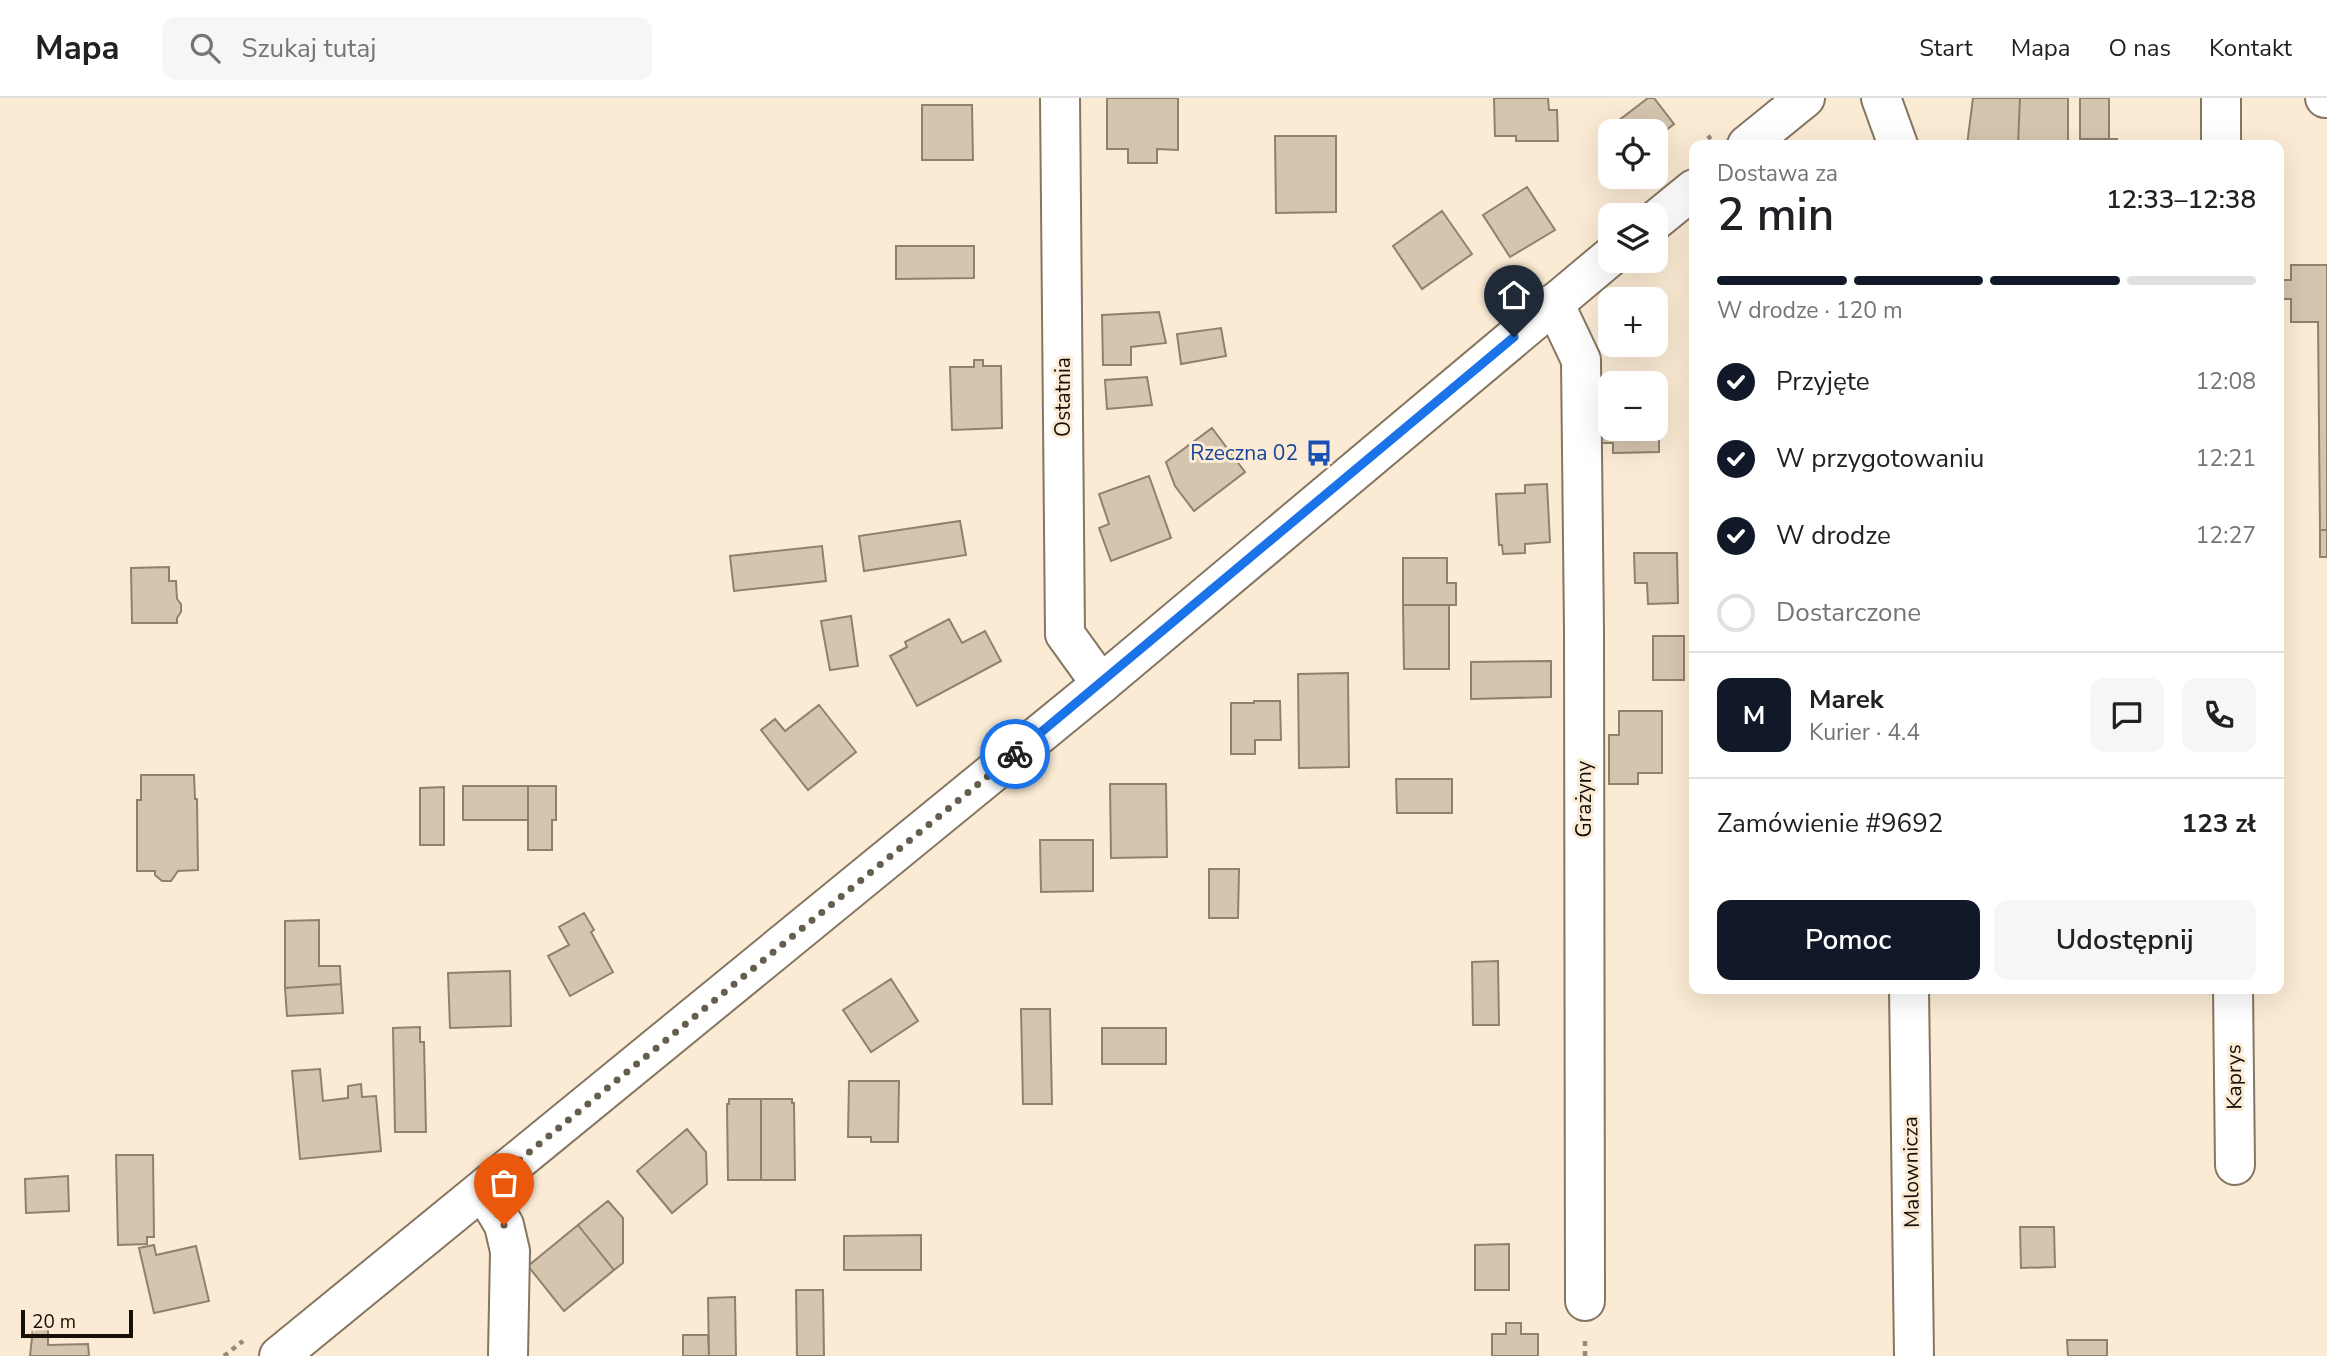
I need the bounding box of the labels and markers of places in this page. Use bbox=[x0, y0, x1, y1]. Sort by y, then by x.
pin bbox=[1484, 265, 1544, 337]
bus stop icon: Rzeczna 02 bbox=[1304, 438, 1334, 468]
place label: Rzeczna 02 bbox=[1190, 439, 1298, 467]
pin bbox=[474, 1153, 534, 1225]

